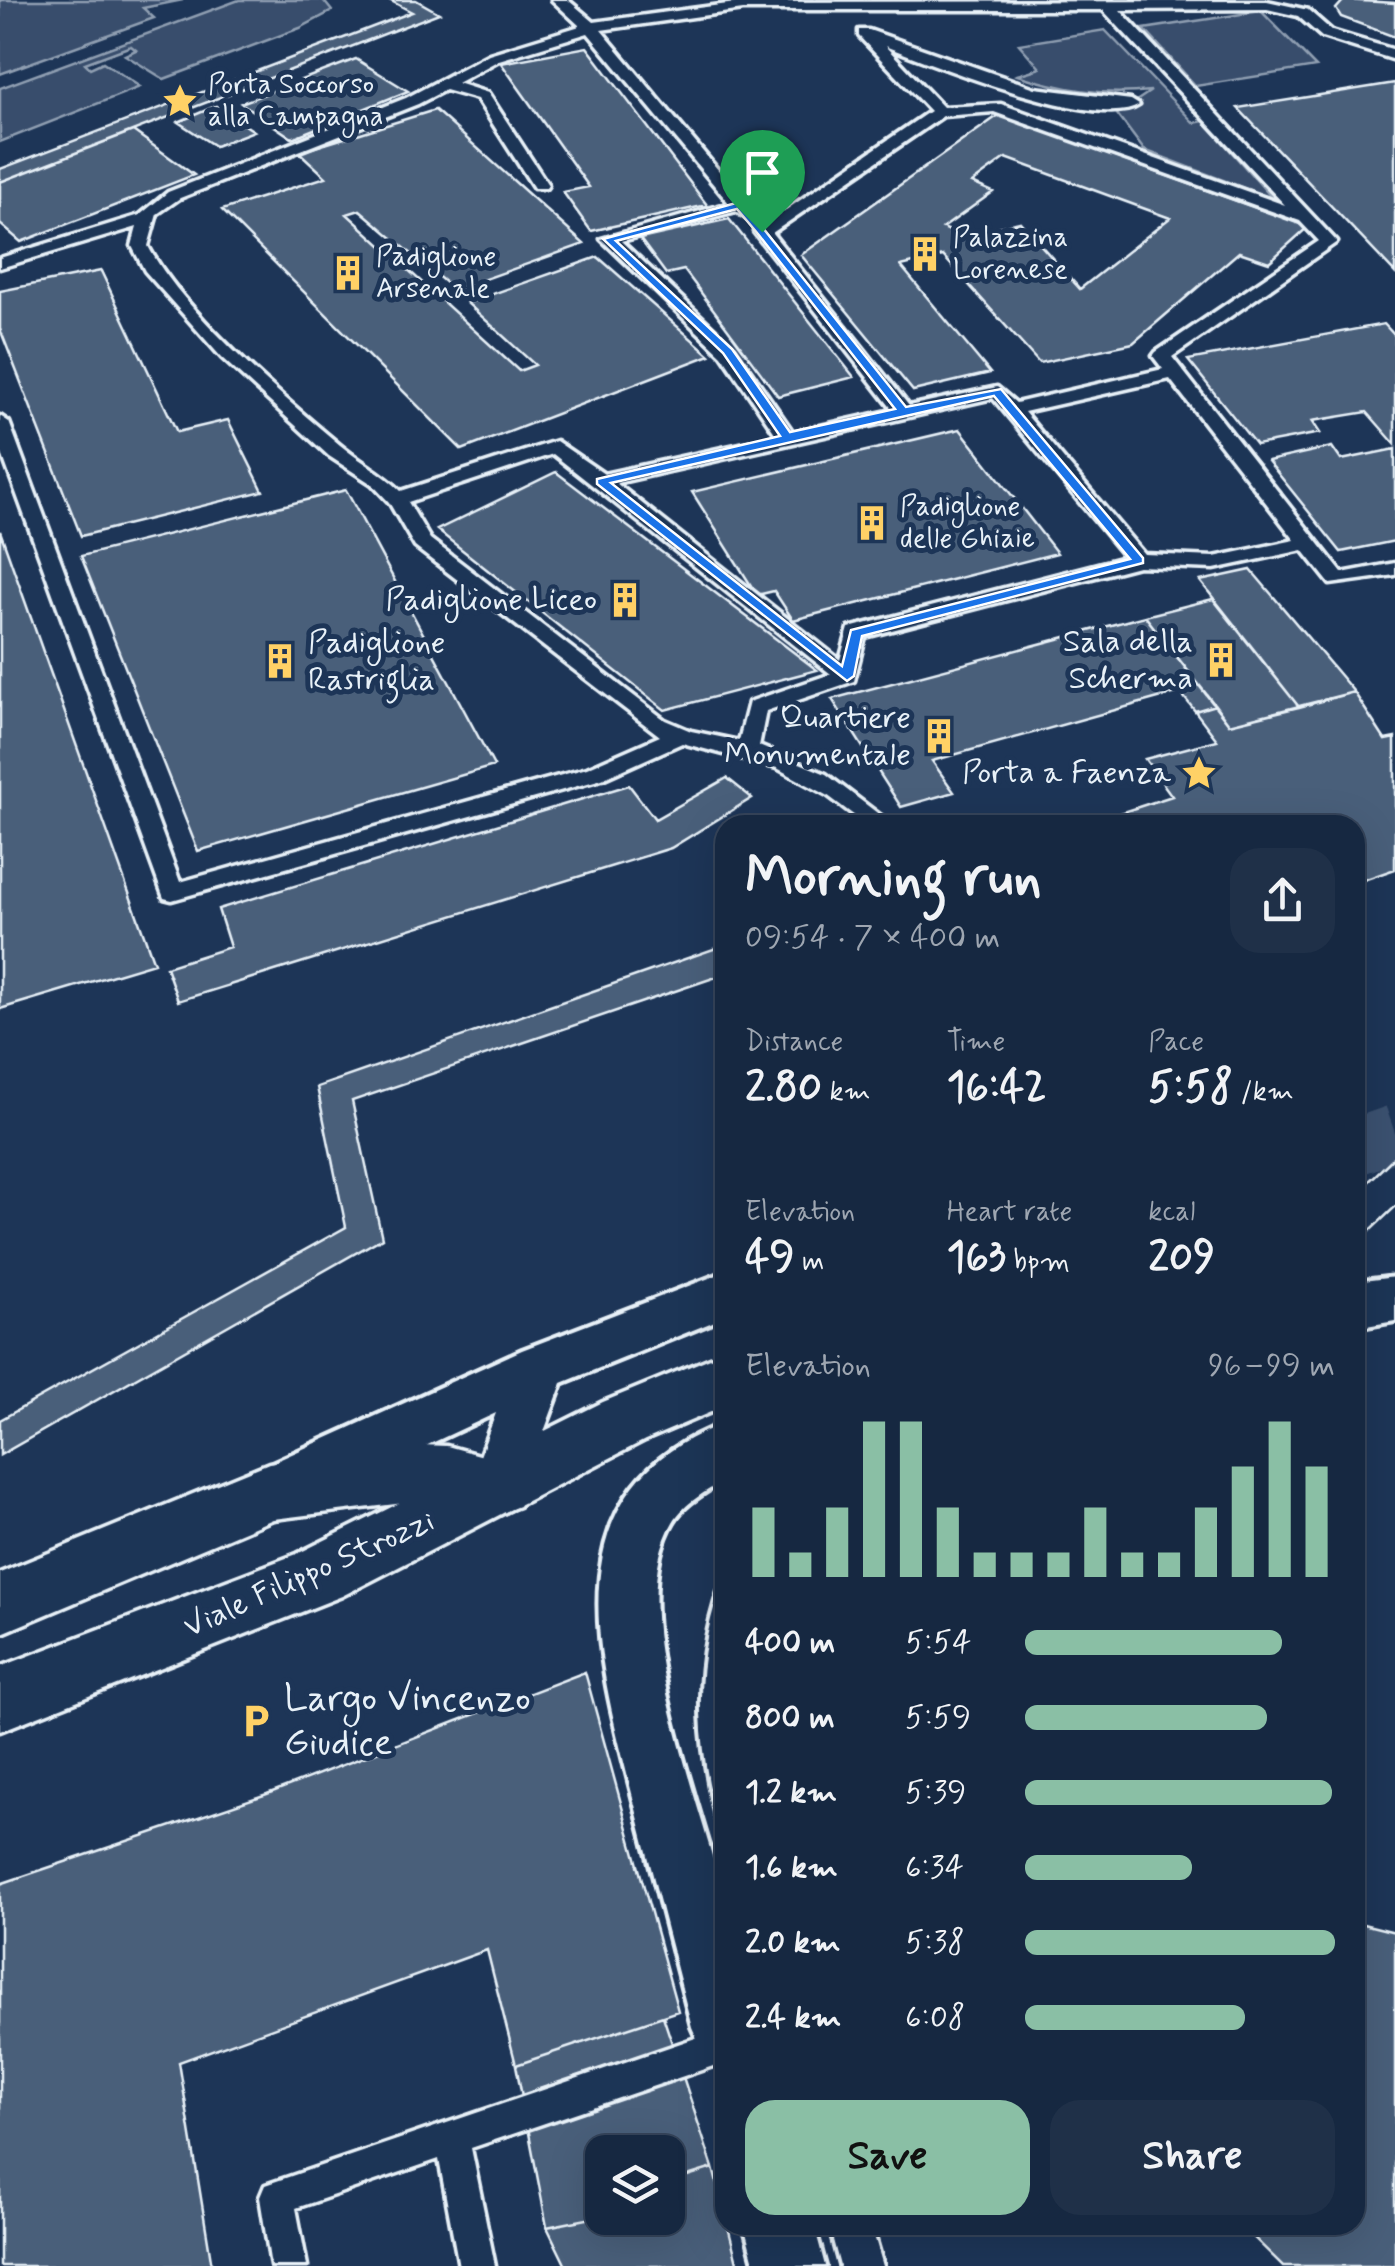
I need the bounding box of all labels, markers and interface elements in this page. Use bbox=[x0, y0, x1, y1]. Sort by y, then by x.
place label: Porta Soccorso alla Campagna bbox=[208, 67, 383, 138]
place icon: Porta Soccorso alla Campagna bbox=[161, 82, 199, 120]
pin bbox=[720, 130, 805, 233]
icon: arrive bbox=[735, 145, 790, 200]
place label: Palazzina Lorenese bbox=[953, 220, 1068, 289]
building icon: Palazzina Lorenese bbox=[906, 235, 944, 273]
place label: Padiglione Arsenale bbox=[376, 239, 496, 308]
building icon: Padiglione Arsenale bbox=[329, 254, 367, 292]
place label: Padiglione delle Ghiaie bbox=[900, 489, 1035, 558]
building icon: Padiglione delle Ghiaie bbox=[853, 504, 891, 542]
place label: Padiglione Liceo bbox=[385, 579, 597, 623]
building icon: Padiglione Liceo bbox=[606, 581, 644, 619]
place label: Sala della Scherma bbox=[1063, 621, 1193, 700]
place label: Padiglione Rastriglia bbox=[308, 622, 446, 704]
building icon: Sala della Scherma bbox=[1202, 641, 1240, 679]
building icon: Padiglione Rastriglia bbox=[261, 642, 299, 680]
place label: Quartiere Monumentale bbox=[724, 697, 911, 776]
building icon: Quartiere Monumentale bbox=[920, 717, 958, 755]
place label: Porta a Faenza bbox=[962, 752, 1172, 794]
place icon: Porta a Faenza bbox=[1180, 754, 1218, 792]
text: Morning run bbox=[745, 843, 1042, 915]
button: share bbox=[1230, 848, 1335, 953]
text: 09:54 · 7 × 400 m bbox=[745, 917, 1000, 959]
text: Distance bbox=[745, 1024, 843, 1061]
text: Time bbox=[947, 1024, 1005, 1061]
text: Pace bbox=[1148, 1024, 1204, 1061]
text: 2.80 bbox=[745, 1061, 822, 1116]
text: 16:42 bbox=[947, 1061, 1047, 1116]
text: 5:58 bbox=[1148, 1061, 1233, 1116]
text: km bbox=[822, 1074, 870, 1111]
text: /km bbox=[1233, 1074, 1294, 1111]
text: Elevation bbox=[745, 1194, 855, 1231]
text: Heart rate bbox=[947, 1194, 1072, 1231]
text: kcal bbox=[1148, 1194, 1195, 1231]
text: 49 bbox=[745, 1231, 794, 1286]
text: 163 bbox=[947, 1231, 1006, 1286]
text: 209 bbox=[1148, 1231, 1215, 1286]
text: m bbox=[794, 1244, 824, 1281]
text: bpm bbox=[1006, 1244, 1070, 1281]
text: Elevation bbox=[745, 1345, 871, 1387]
text: 96–99 m bbox=[1208, 1345, 1335, 1387]
street label: Viale Filippo Strozzi bbox=[177, 1500, 441, 1648]
text: 400 m bbox=[745, 1622, 835, 1664]
text: 5:54 bbox=[905, 1622, 971, 1664]
place label: Largo Vincenzo Giudice bbox=[284, 1675, 531, 1768]
text: 800 m bbox=[745, 1697, 835, 1739]
text: 5:59 bbox=[905, 1697, 971, 1739]
parking icon: Largo Vincenzo Giudice bbox=[237, 1702, 275, 1740]
text: 1.2 km bbox=[745, 1772, 837, 1814]
text: 5:39 bbox=[905, 1772, 966, 1814]
text: 1.6 km bbox=[745, 1847, 838, 1889]
text: 6:34 bbox=[905, 1847, 964, 1889]
text: 2.0 km bbox=[745, 1922, 841, 1964]
text: 5:38 bbox=[905, 1922, 965, 1964]
text: 2.4 km bbox=[745, 1997, 841, 2039]
text: 6:08 bbox=[905, 1997, 965, 2039]
button: Save bbox=[745, 2100, 1030, 2215]
button: Share bbox=[1050, 2100, 1335, 2215]
map controls bbox=[585, 2135, 685, 2235]
button: layers bbox=[585, 2135, 685, 2235]

